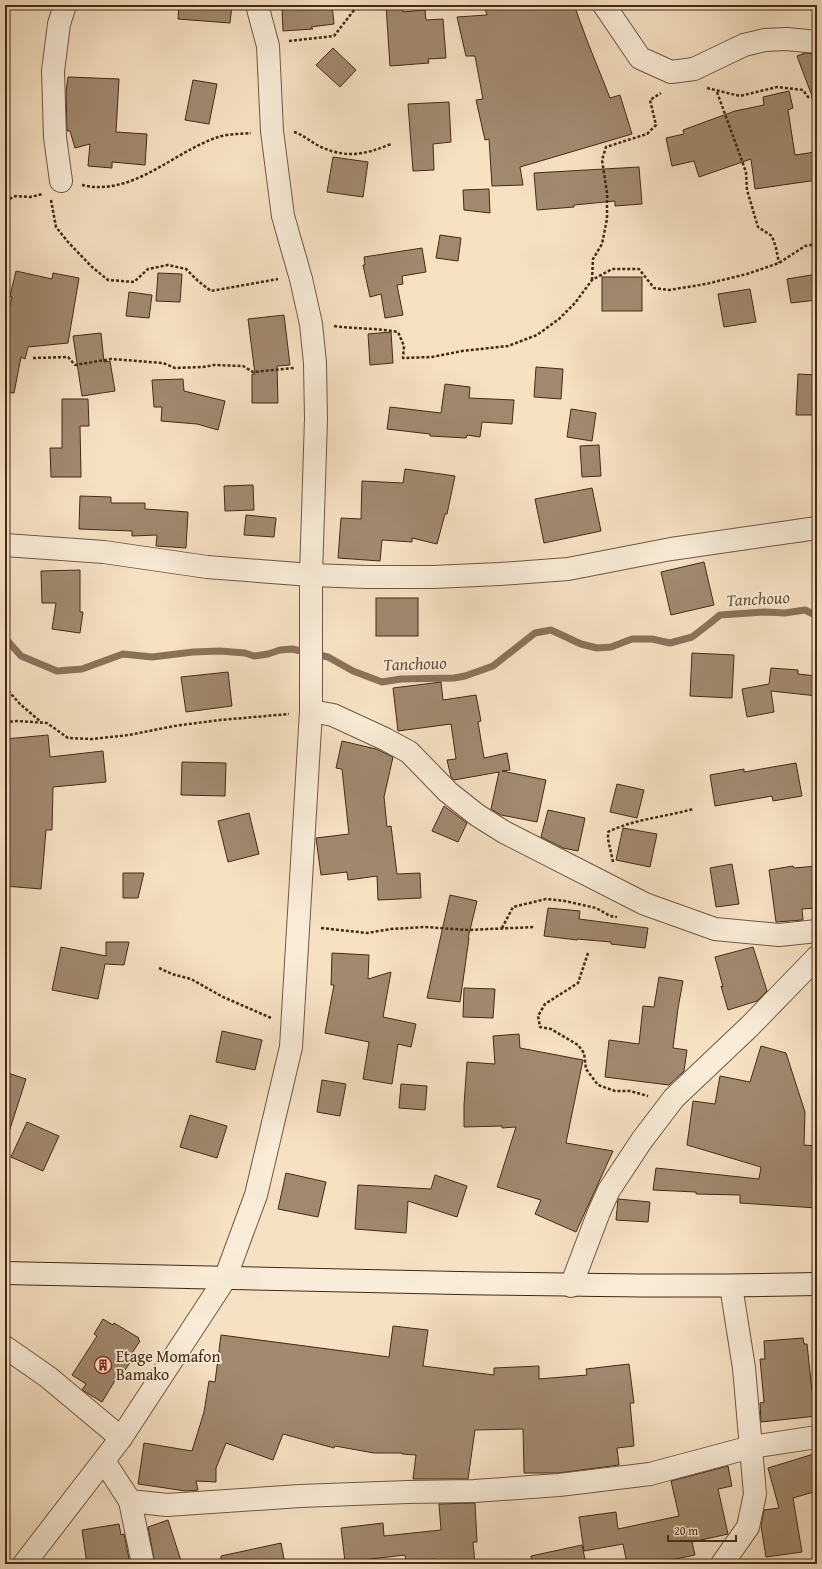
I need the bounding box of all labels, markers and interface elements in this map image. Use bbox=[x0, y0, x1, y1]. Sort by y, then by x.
water label: Tanchouo bbox=[726, 584, 790, 612]
water label: Tanchouo bbox=[383, 649, 447, 677]
place label: Etage Momafon Bamako bbox=[116, 1344, 221, 1386]
building icon: Etage Momafon Bamako bbox=[93, 1355, 113, 1375]
scale bar bbox=[668, 1517, 736, 1543]
text: 20 m bbox=[674, 1522, 698, 1539]

